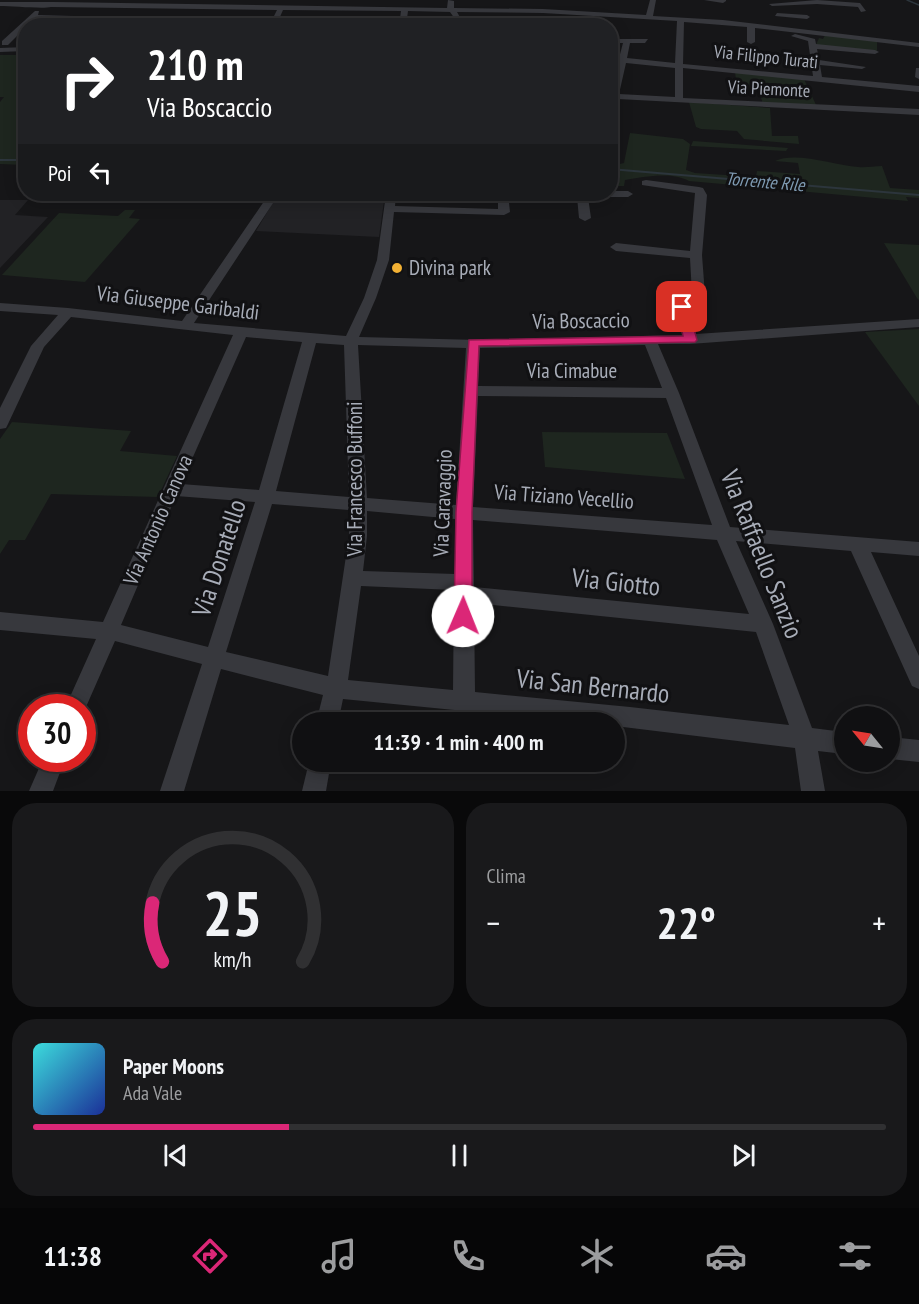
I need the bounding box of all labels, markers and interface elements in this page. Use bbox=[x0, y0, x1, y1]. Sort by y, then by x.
text: 210 m bbox=[147, 37, 244, 92]
street label: Via Filippo Turati bbox=[712, 39, 819, 73]
icon: right bbox=[48, 42, 126, 120]
street label: Via Piemonte bbox=[726, 75, 811, 102]
text: Via Boscaccio bbox=[147, 90, 272, 124]
icon: left bbox=[84, 156, 117, 189]
text: Poi bbox=[48, 159, 72, 187]
water label: Torrente Rile bbox=[724, 167, 807, 197]
place label: Divina park bbox=[409, 254, 491, 281]
marker: Divina park bbox=[390, 261, 404, 275]
street label: Via Giuseppe Garibaldi bbox=[94, 279, 261, 326]
pin bbox=[656, 281, 707, 332]
icon: arrive bbox=[665, 290, 698, 323]
street label: Via Boscaccio bbox=[531, 306, 630, 335]
street label: Via Cimabue bbox=[526, 357, 617, 384]
street label: Via Francesco Buffoni bbox=[341, 401, 368, 558]
street label: Via Caravaggio bbox=[427, 449, 458, 558]
street label: Via Antonio Canova bbox=[116, 450, 198, 590]
street label: Via Raffaello Sanzio bbox=[713, 464, 811, 643]
street label: Via Tiziano Vecellio bbox=[492, 478, 635, 515]
street label: Via Donatello bbox=[184, 495, 253, 622]
street label: Via Giotto bbox=[569, 560, 662, 603]
position arrow bbox=[431, 584, 495, 648]
street label: Via San Bernardo bbox=[514, 661, 671, 710]
speed limit sign: 30 bbox=[18, 694, 96, 772]
north arrow bbox=[834, 706, 900, 772]
map controls bbox=[834, 706, 900, 772]
text: 11:39 · 1 min · 400 m bbox=[373, 728, 544, 756]
text: Clima bbox=[487, 863, 526, 889]
text: 25 bbox=[203, 872, 263, 953]
text: 22° bbox=[657, 893, 716, 951]
text: − bbox=[487, 901, 500, 944]
text: + bbox=[872, 901, 886, 944]
text: km/h bbox=[214, 945, 252, 973]
text: Paper Moons bbox=[123, 1052, 224, 1080]
text: Ada Vale bbox=[123, 1080, 182, 1106]
icon: previous bbox=[159, 1139, 192, 1172]
icon: pause bbox=[443, 1139, 476, 1172]
icon: next bbox=[727, 1139, 760, 1172]
icon: directions bbox=[189, 1235, 231, 1277]
icon: music bbox=[318, 1235, 360, 1277]
icon: phone bbox=[447, 1235, 489, 1277]
icon: climate bbox=[576, 1235, 618, 1277]
icon: car bbox=[705, 1235, 747, 1277]
icon: filters bbox=[834, 1235, 876, 1277]
text: 11:38 bbox=[43, 1239, 102, 1273]

